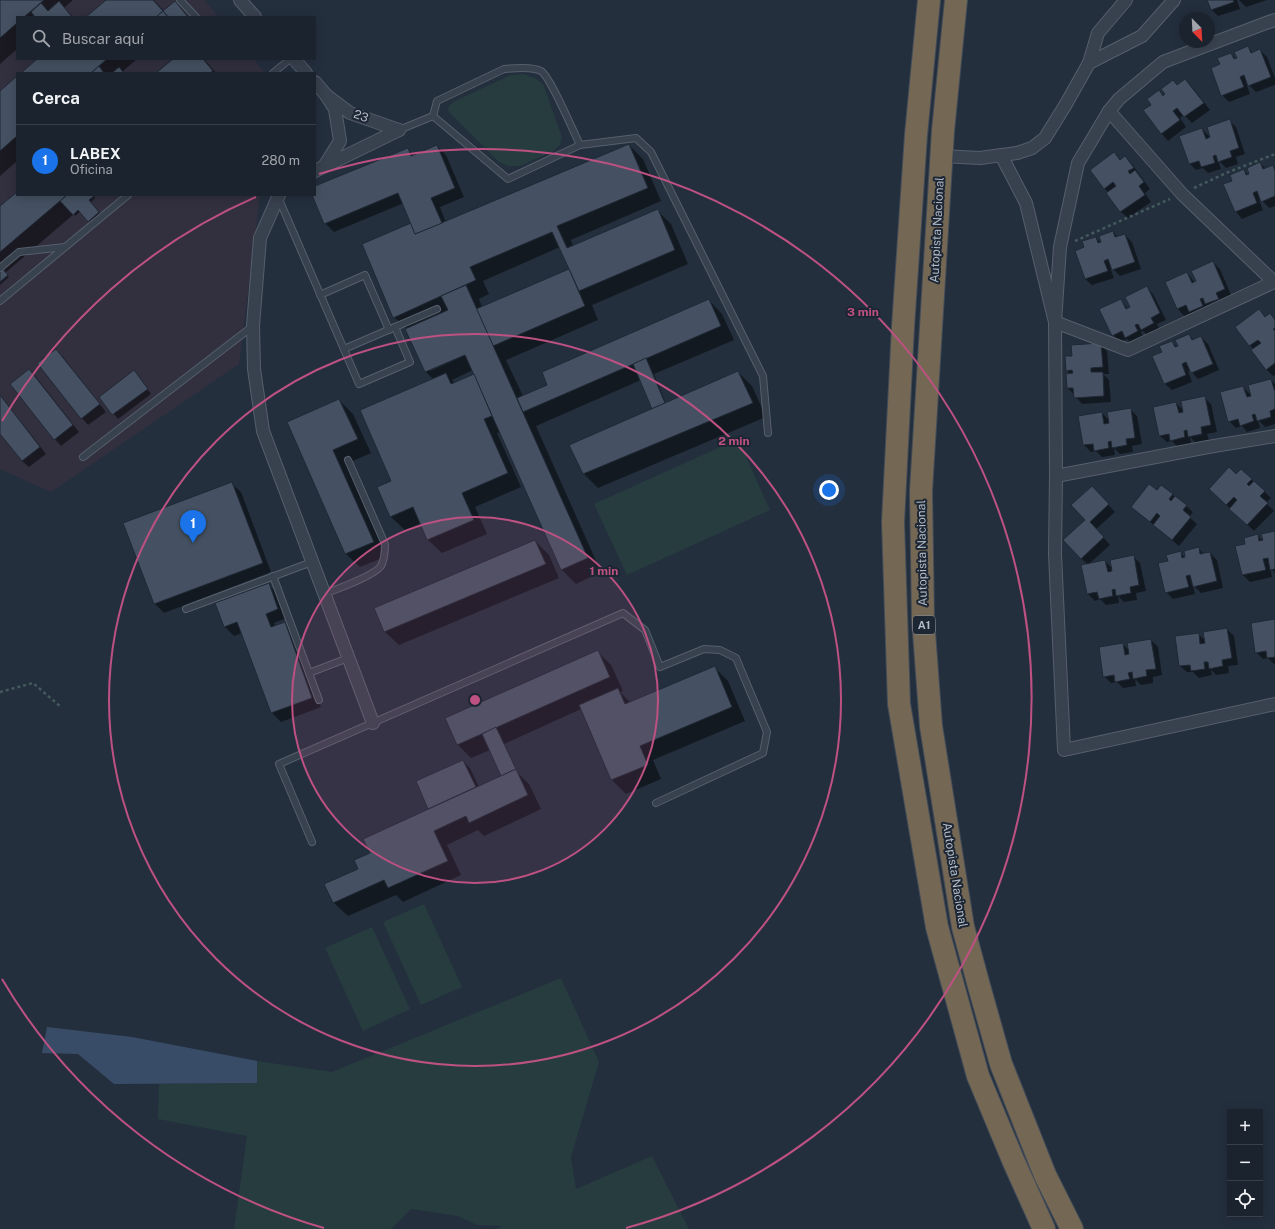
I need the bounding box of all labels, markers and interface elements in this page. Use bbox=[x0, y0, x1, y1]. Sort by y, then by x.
north arrow bbox=[1179, 12, 1215, 48]
search box bbox=[16, 16, 316, 60]
icon: search bbox=[30, 27, 52, 49]
text: Buscar aquí bbox=[62, 30, 144, 47]
text: Cerca bbox=[32, 88, 80, 108]
street label: 23 bbox=[352, 107, 370, 125]
text: LABEX bbox=[70, 145, 121, 162]
text: 1 bbox=[42, 153, 48, 168]
text: 280 m bbox=[262, 153, 300, 168]
text: Oficina bbox=[70, 162, 113, 177]
street label: Autopista Nacional bbox=[927, 176, 947, 283]
text: 3 min bbox=[847, 305, 879, 319]
text: 2 min bbox=[718, 434, 750, 448]
your location bbox=[819, 480, 839, 500]
street label: Autopista Nacional bbox=[914, 500, 930, 606]
pin: 1 bbox=[180, 510, 206, 543]
text: 1 min bbox=[590, 564, 618, 578]
road number: A1 bbox=[913, 616, 935, 634]
centre of rings bbox=[468, 693, 482, 707]
street label: Autopista Nacional bbox=[940, 822, 970, 929]
map controls bbox=[1227, 1109, 1263, 1217]
button: + bbox=[1227, 1109, 1263, 1145]
button: − bbox=[1227, 1145, 1263, 1181]
button: locate bbox=[1227, 1181, 1263, 1217]

